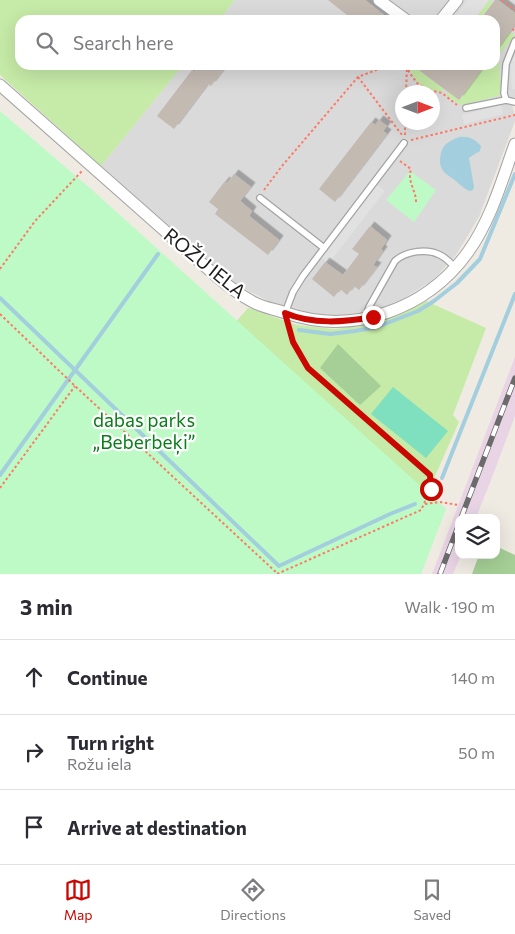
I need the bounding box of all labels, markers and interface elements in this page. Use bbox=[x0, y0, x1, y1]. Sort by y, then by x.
search box bbox=[15, 15, 500, 70]
icon: search bbox=[33, 29, 61, 57]
text: Search here bbox=[73, 31, 173, 54]
north arrow bbox=[395, 85, 440, 130]
street label: ROŽU IELA bbox=[160, 223, 251, 303]
route end bbox=[362, 306, 385, 329]
park label: dabas parks „Beberbeķi” bbox=[93, 408, 196, 455]
route start bbox=[420, 478, 443, 501]
map controls bbox=[455, 514, 500, 559]
button: layers bbox=[455, 514, 500, 559]
text: 3 min bbox=[20, 594, 73, 619]
text: Walk · 190 m bbox=[405, 597, 495, 616]
icon: ahead bbox=[20, 663, 48, 691]
text: Continue bbox=[67, 666, 147, 689]
text: 140 m bbox=[451, 668, 495, 687]
text: Turn right bbox=[67, 731, 154, 754]
icon: right bbox=[20, 738, 48, 766]
text: 50 m bbox=[458, 743, 495, 762]
text: Rožu iela bbox=[67, 754, 132, 773]
icon: arrive bbox=[20, 813, 48, 841]
text: Arrive at destination bbox=[67, 816, 247, 839]
tab: Map bbox=[64, 876, 93, 923]
tab: Directions bbox=[220, 876, 286, 923]
tab: Saved bbox=[413, 876, 451, 923]

